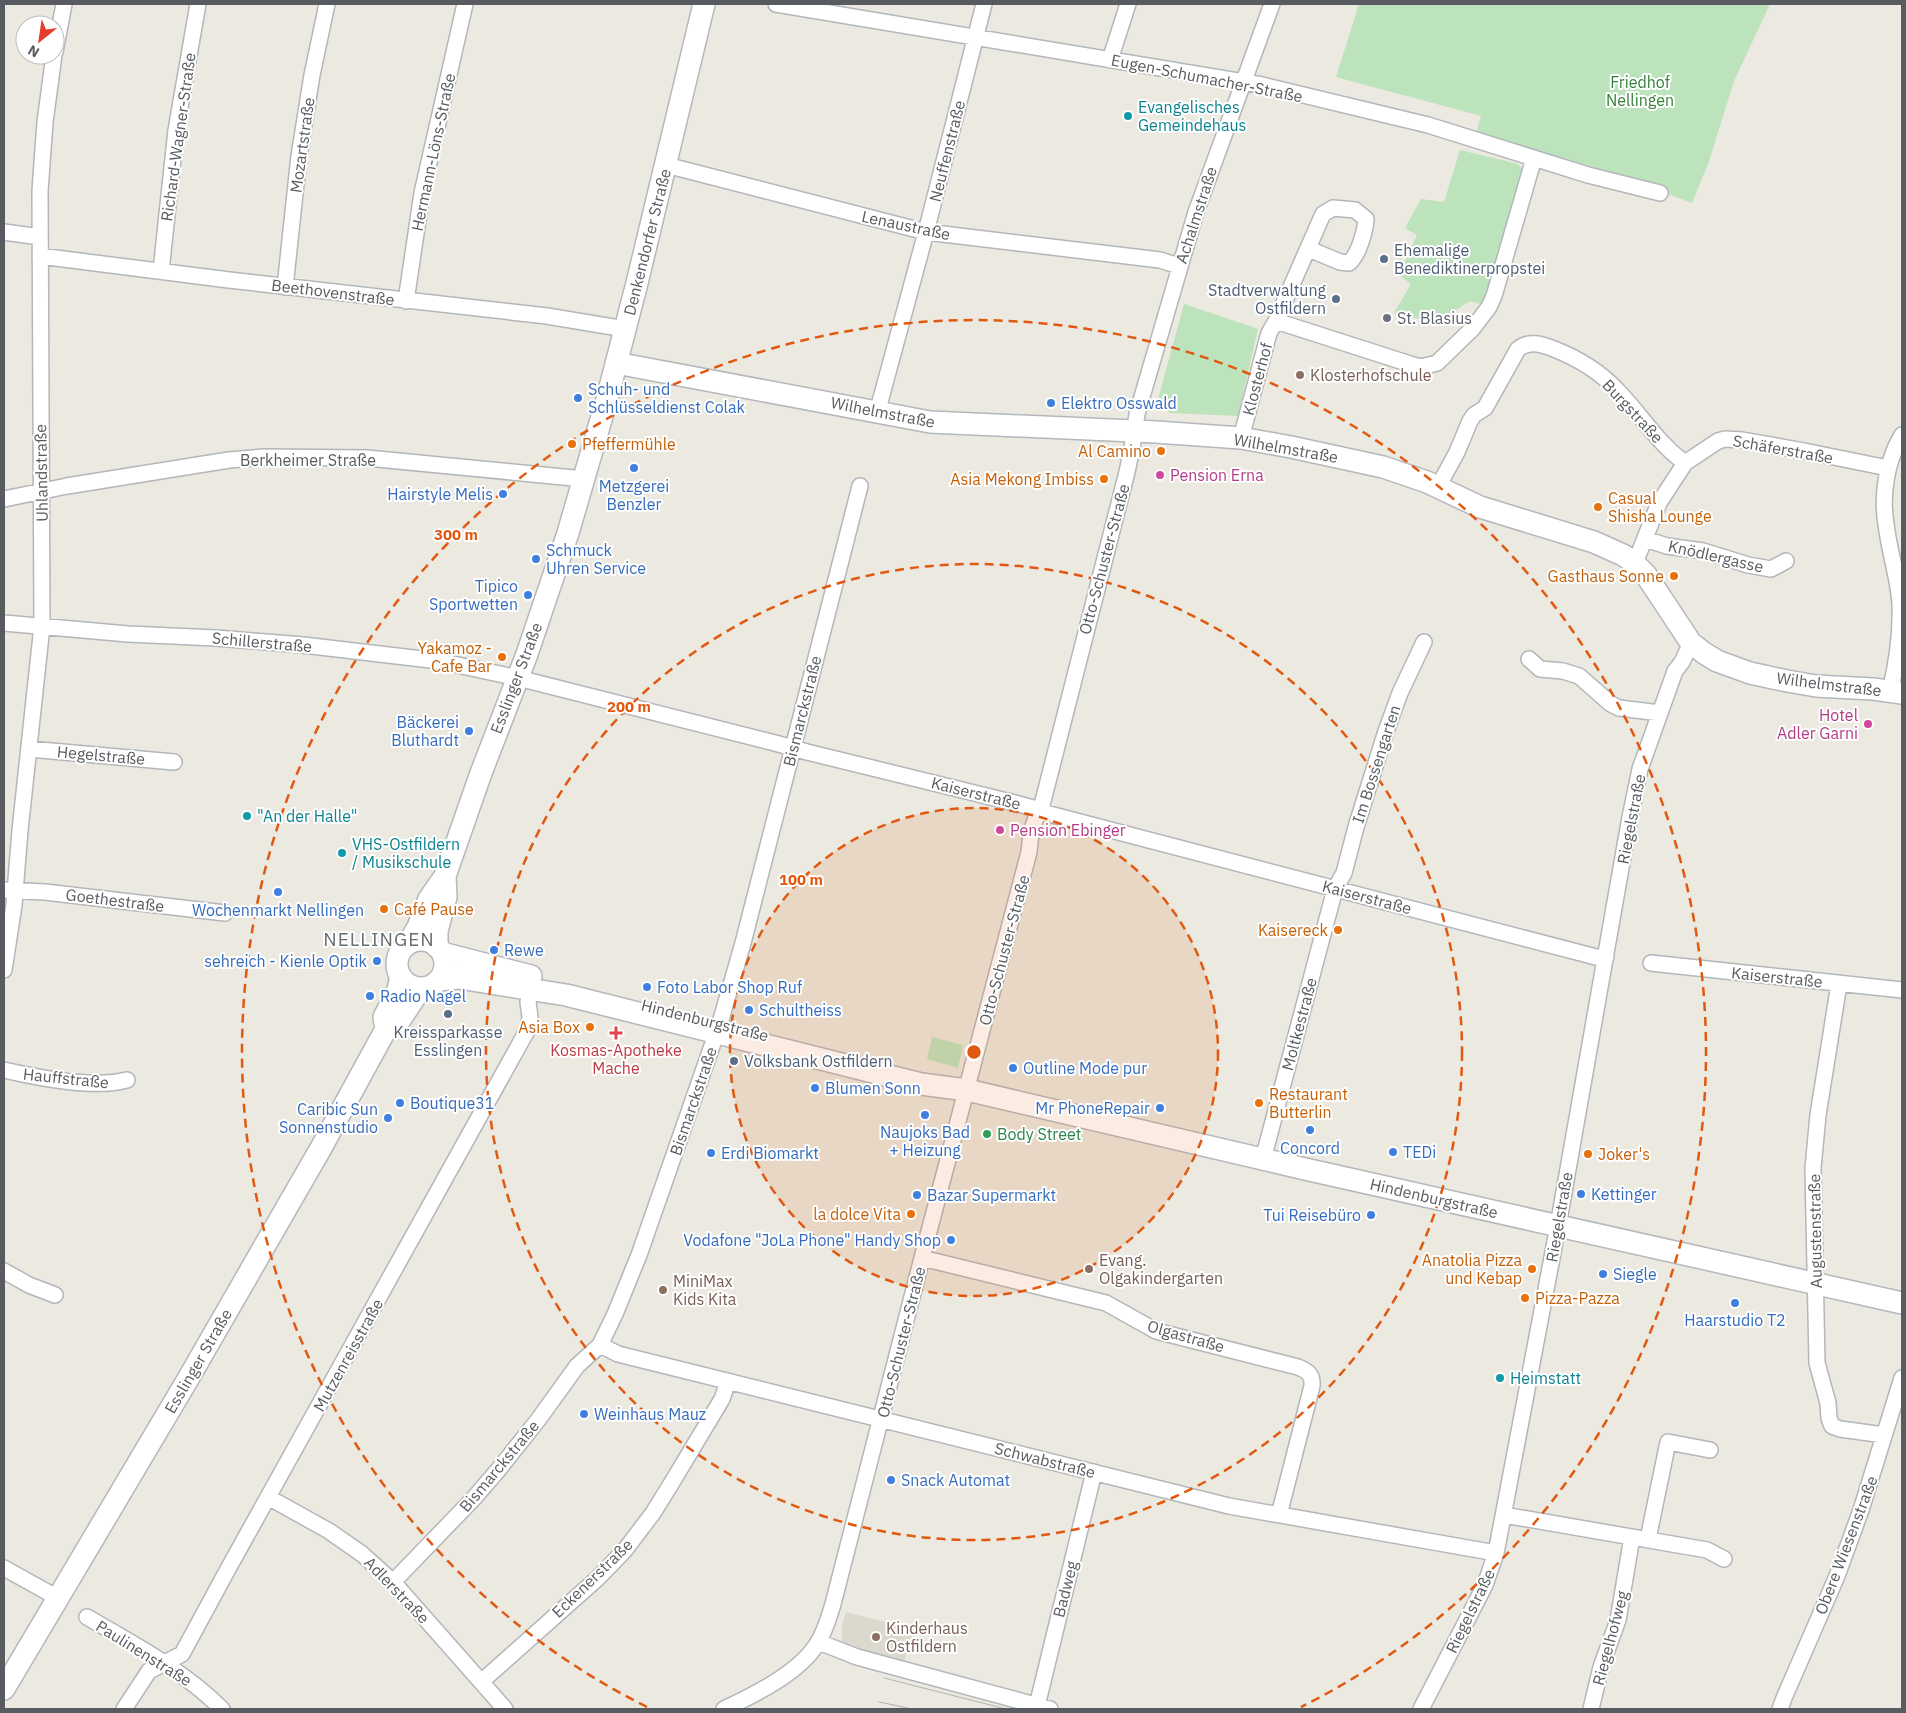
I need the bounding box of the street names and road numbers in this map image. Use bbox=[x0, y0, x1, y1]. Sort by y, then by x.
street label: Eugen-Schumacher-Straße bbox=[1110, 50, 1305, 106]
street label: Richard-Wagner-Straße bbox=[156, 51, 200, 223]
street label: Hermann-Löns-Straße bbox=[406, 71, 460, 233]
street label: Mozartstraße bbox=[285, 96, 319, 194]
street label: Neuffenstraße bbox=[925, 98, 969, 204]
street label: Achalmstraße bbox=[1171, 164, 1221, 266]
street label: Denkendorfer Straße bbox=[619, 166, 675, 318]
street label: Lenaustraße bbox=[860, 206, 952, 244]
street label: Beethovenstraße bbox=[270, 275, 396, 309]
street label: Klosterhof bbox=[1238, 340, 1276, 418]
street label: Burgstraße bbox=[1598, 375, 1668, 447]
street label: Wilhelmstraße bbox=[829, 392, 937, 432]
street label: Uhlandstraße bbox=[30, 424, 52, 522]
street label: Wilhelmstraße bbox=[1232, 429, 1340, 467]
street label: Schäferstraße bbox=[1731, 430, 1835, 468]
street label: Berkheimer Straße bbox=[240, 450, 376, 470]
street label: Otto-Schuster-Straße bbox=[1074, 481, 1134, 636]
street label: Knödlergasse bbox=[1666, 535, 1766, 577]
street label: Esslinger Straße bbox=[486, 619, 546, 736]
street label: Schillerstraße bbox=[211, 628, 313, 656]
street label: Bismarckstraße bbox=[779, 653, 825, 769]
street label: Wilhelmstraße bbox=[1775, 668, 1883, 700]
street label: Im Bossengarten bbox=[1347, 702, 1405, 826]
street label: Hegelstraße bbox=[56, 741, 146, 769]
street label: Kaiserstraße bbox=[929, 772, 1023, 814]
street label: Riegelstraße bbox=[1612, 772, 1650, 866]
street label: Otto-Schuster-Straße bbox=[974, 872, 1034, 1027]
street label: Kaiserstraße bbox=[1320, 875, 1414, 919]
street label: Goethestraße bbox=[65, 884, 166, 916]
street label: Kaiserstraße bbox=[1730, 962, 1824, 992]
street label: Moltkestraße bbox=[1277, 975, 1321, 1073]
street label: Hindenburgstraße bbox=[639, 995, 771, 1046]
street label: Bismarckstraße bbox=[665, 1044, 721, 1158]
street label: Hauffstraße bbox=[22, 1064, 110, 1092]
street label: Riegelstraße bbox=[1541, 1170, 1577, 1264]
street label: Augustenstraße bbox=[1804, 1173, 1826, 1288]
street label: Hindenburgstraße bbox=[1368, 1174, 1500, 1222]
street label: Otto-Schuster-Straße bbox=[873, 1264, 930, 1420]
street label: Mutzenreisstraße bbox=[309, 1295, 387, 1415]
street label: Esslinger Straße bbox=[160, 1305, 236, 1417]
street label: Olgastraße bbox=[1145, 1315, 1227, 1357]
street label: Bismarckstraße bbox=[455, 1416, 543, 1516]
street label: Schwabstraße bbox=[993, 1438, 1098, 1482]
street label: Obere Wiesenstraße bbox=[1810, 1473, 1882, 1617]
street label: Eckenerstraße bbox=[547, 1534, 637, 1622]
street label: Adlerstraße bbox=[360, 1552, 434, 1628]
street label: Badweg bbox=[1048, 1558, 1082, 1619]
street label: Riegelstraße bbox=[1441, 1565, 1499, 1656]
street label: Riegelhofweg bbox=[1588, 1588, 1632, 1687]
street label: Paulinenstraße bbox=[92, 1616, 196, 1691]

